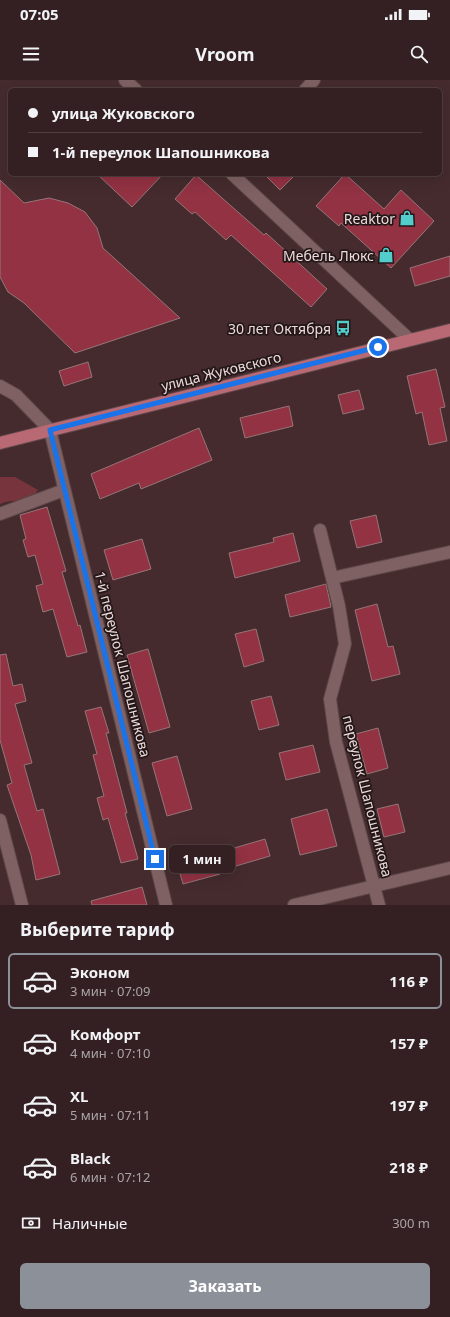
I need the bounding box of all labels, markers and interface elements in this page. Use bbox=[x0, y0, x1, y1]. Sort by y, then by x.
text: 07:05 bbox=[20, 4, 59, 24]
text: Vroom bbox=[195, 42, 255, 66]
icon: menu bbox=[20, 43, 42, 65]
icon: search bbox=[408, 43, 430, 65]
text: улица Жуковского bbox=[52, 103, 195, 123]
text: 1-й переулок Шапошникова bbox=[52, 142, 270, 162]
place label: Reaktor bbox=[344, 209, 395, 228]
shop icon: Reaktor bbox=[398, 209, 416, 227]
place label: Мебель Люкс bbox=[283, 246, 374, 265]
shop icon: Мебель Люкс bbox=[377, 246, 395, 264]
place label: 30 лет Октября bbox=[228, 319, 331, 338]
bus stop icon: 30 лет Октября bbox=[334, 319, 352, 337]
route start bbox=[369, 338, 387, 356]
street label: улица Жуковского bbox=[159, 347, 283, 395]
street label: 1-й переулок Шапошникова bbox=[91, 569, 155, 759]
street label: переулок Шапошникова bbox=[339, 713, 397, 879]
callout: 1 мин bbox=[169, 845, 235, 873]
route end bbox=[146, 850, 164, 868]
text: 1 мин bbox=[183, 850, 222, 868]
text: Выберите тариф bbox=[20, 917, 175, 941]
text: Эконом bbox=[70, 962, 130, 982]
icon: car bbox=[22, 963, 58, 999]
text: 116 ₽ bbox=[389, 971, 428, 991]
text: 3 мин · 07:09 bbox=[70, 982, 150, 1000]
text: Комфорт bbox=[70, 1024, 140, 1044]
icon: car bbox=[22, 1025, 58, 1061]
text: 157 ₽ bbox=[389, 1033, 428, 1053]
text: 4 мин · 07:10 bbox=[70, 1044, 150, 1062]
text: XL bbox=[70, 1086, 88, 1106]
icon: car bbox=[22, 1087, 58, 1123]
text: 197 ₽ bbox=[389, 1095, 428, 1115]
text: 5 мин · 07:11 bbox=[70, 1106, 150, 1124]
text: Black bbox=[70, 1148, 110, 1168]
icon: car bbox=[22, 1149, 58, 1185]
text: 218 ₽ bbox=[389, 1157, 428, 1177]
text: 6 мин · 07:12 bbox=[70, 1168, 150, 1186]
icon: cash bbox=[20, 1212, 42, 1234]
text: Наличные bbox=[52, 1213, 127, 1233]
text: 300 m bbox=[392, 1214, 430, 1232]
button: Заказать bbox=[20, 1263, 430, 1309]

